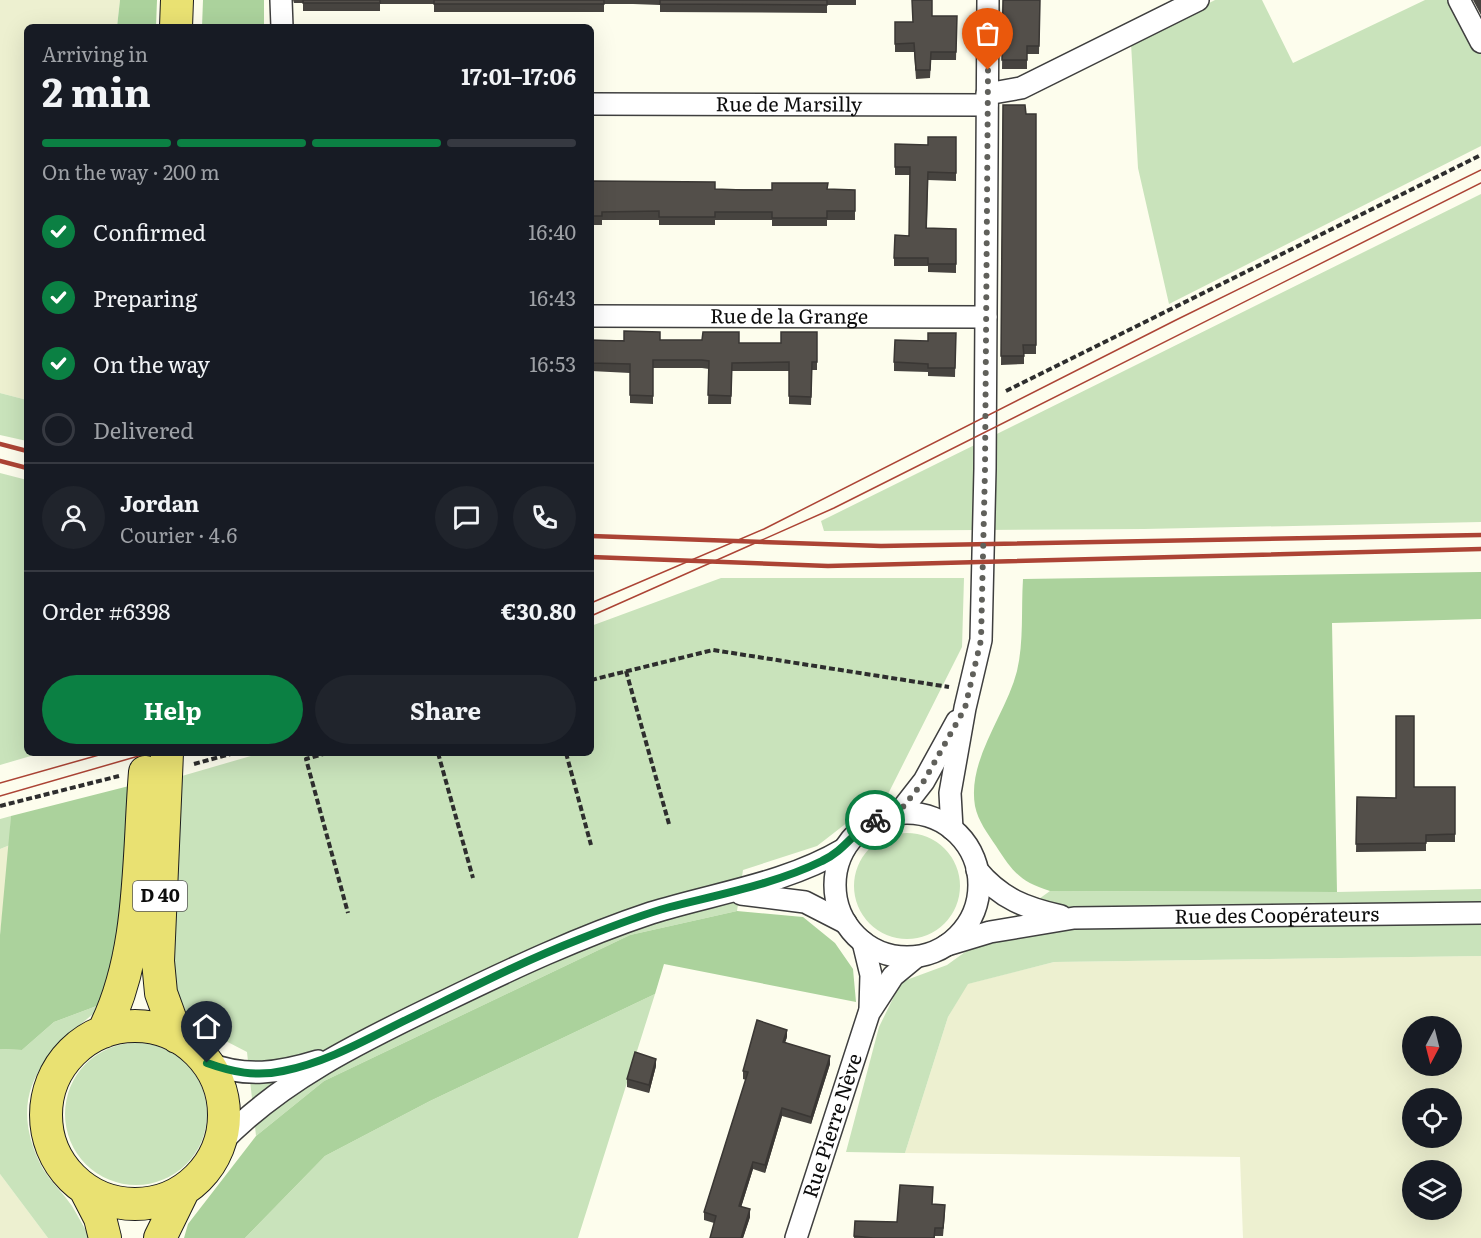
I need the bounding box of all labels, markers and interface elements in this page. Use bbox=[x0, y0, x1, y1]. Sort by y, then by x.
pin bbox=[962, 8, 1013, 70]
icon: bag bbox=[971, 17, 1004, 50]
text: Arriving in bbox=[42, 38, 148, 68]
text: 17:01–17:06 bbox=[461, 59, 576, 92]
text: 2 min bbox=[42, 61, 151, 119]
street label: Rue de Marsilly bbox=[716, 87, 863, 118]
text: On the way · 200 m bbox=[42, 156, 220, 186]
icon: check bbox=[42, 215, 75, 248]
text: Confirmed bbox=[93, 215, 206, 248]
text: 16:40 bbox=[528, 216, 576, 246]
icon: check bbox=[42, 281, 75, 314]
text: Preparing bbox=[93, 281, 197, 314]
text: 16:43 bbox=[529, 282, 576, 312]
street label: Rue de la Grange bbox=[710, 299, 868, 330]
icon: check bbox=[42, 347, 75, 380]
text: On the way bbox=[93, 347, 210, 380]
text: 16:53 bbox=[529, 348, 576, 378]
text: Delivered bbox=[93, 413, 194, 446]
button: person bbox=[42, 486, 105, 549]
text: Jordan bbox=[120, 486, 199, 519]
button: chat bbox=[435, 486, 498, 549]
button: phone bbox=[513, 486, 576, 549]
text: Courier · 4.6 bbox=[120, 519, 237, 549]
text: Order #6398 bbox=[42, 594, 170, 627]
text: €30.80 bbox=[501, 594, 576, 627]
button: Help bbox=[42, 675, 303, 744]
button: Share bbox=[315, 675, 576, 744]
courier bbox=[845, 790, 905, 850]
icon: bike bbox=[859, 804, 892, 837]
road number: D 40 bbox=[133, 881, 187, 911]
street label: Rue des Coopérateurs bbox=[1174, 897, 1379, 930]
pin bbox=[181, 1001, 232, 1063]
icon: home bbox=[190, 1010, 223, 1043]
north arrow bbox=[1402, 1016, 1462, 1076]
map controls bbox=[1402, 1016, 1462, 1220]
street label: Rue Pierre Nève bbox=[793, 1049, 868, 1201]
button: locate bbox=[1402, 1088, 1462, 1148]
button: layers bbox=[1402, 1160, 1462, 1220]

